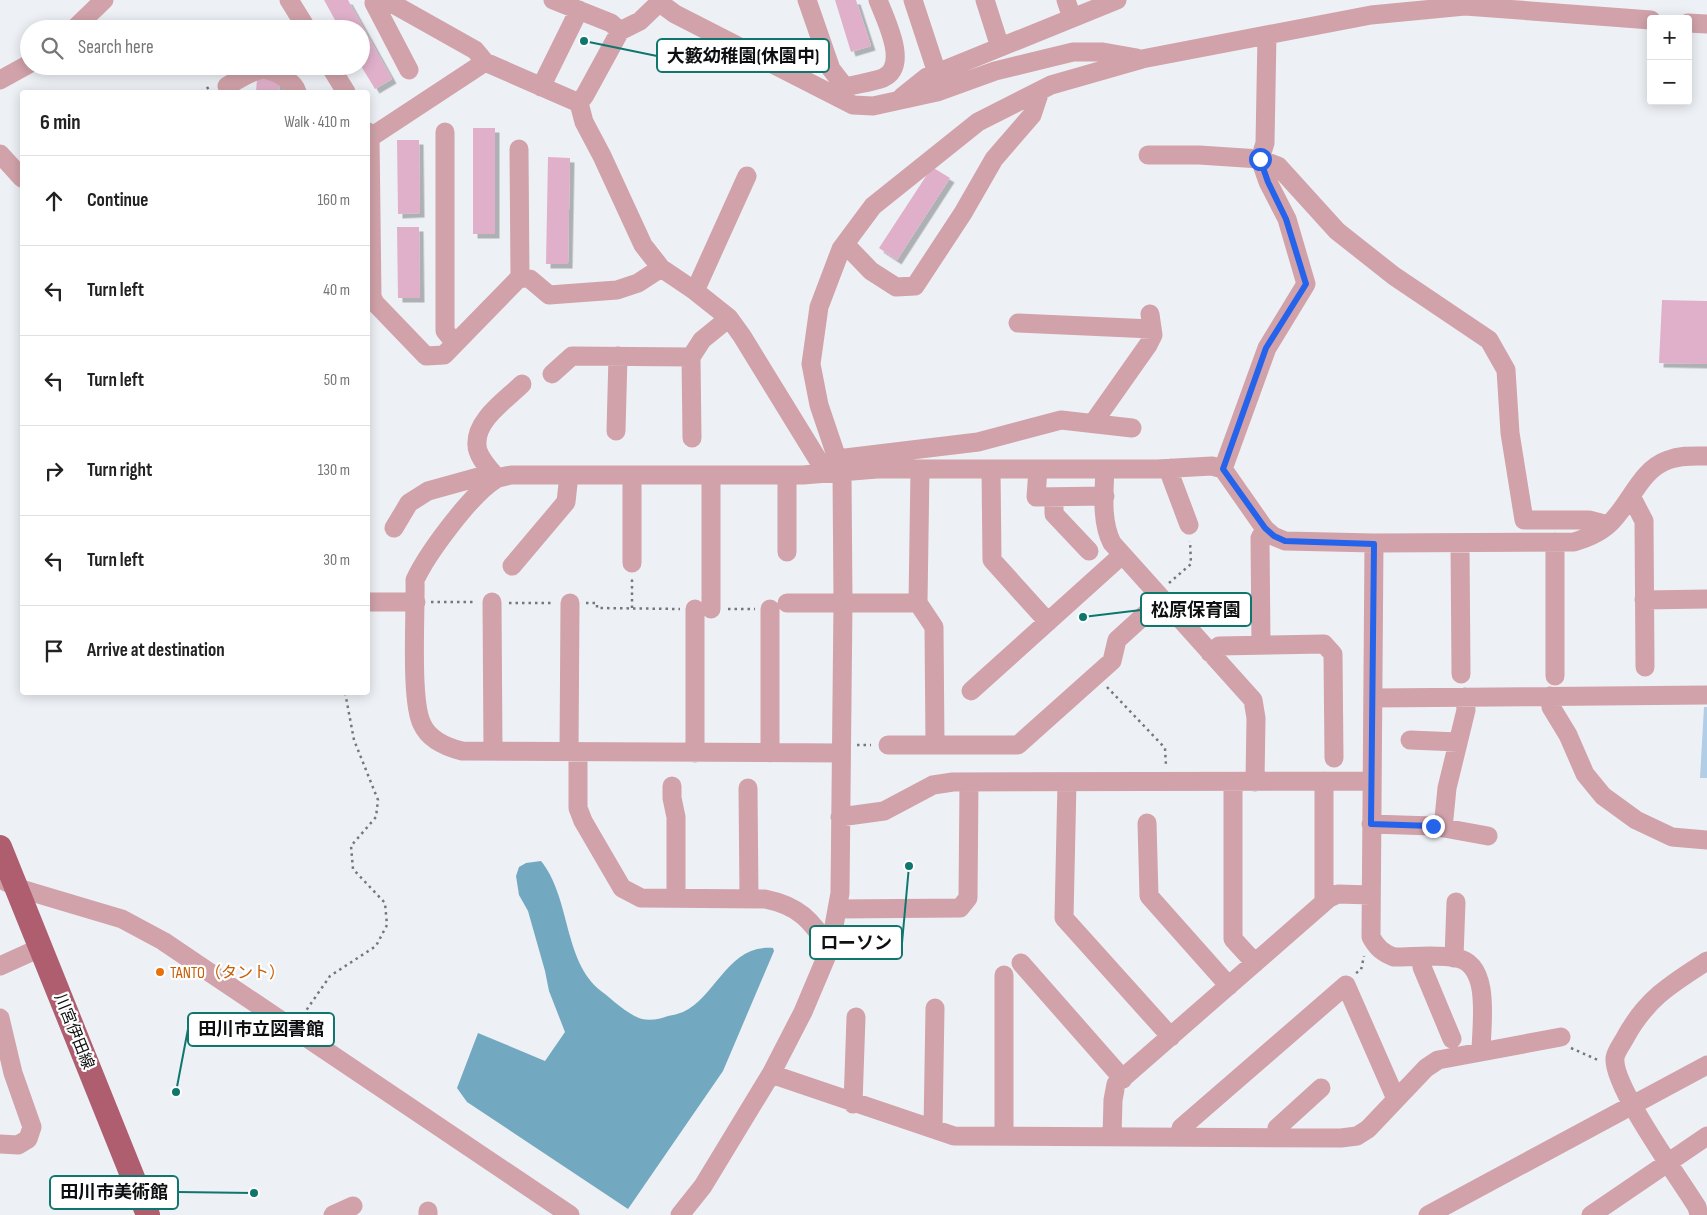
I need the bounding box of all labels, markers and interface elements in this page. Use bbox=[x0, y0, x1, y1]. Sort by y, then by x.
map controls bbox=[1647, 15, 1692, 105]
button: + bbox=[1647, 15, 1692, 60]
search box bbox=[20, 20, 370, 75]
icon: search bbox=[38, 34, 66, 62]
text: Search here bbox=[78, 36, 154, 59]
callout: 大籔幼稚園(休園中) bbox=[657, 39, 829, 72]
text: 大籔幼稚園(休園中) bbox=[667, 46, 819, 67]
button: − bbox=[1647, 60, 1692, 105]
text: 6 min bbox=[40, 110, 81, 135]
text: Walk · 410 m bbox=[284, 113, 350, 132]
route start bbox=[1249, 148, 1272, 171]
icon: ahead bbox=[40, 187, 68, 215]
text: Continue bbox=[87, 189, 148, 212]
text: 160 m bbox=[317, 191, 350, 210]
icon: left bbox=[40, 277, 68, 305]
text: Turn left bbox=[87, 279, 144, 302]
text: 40 m bbox=[323, 281, 350, 300]
icon: left bbox=[40, 367, 68, 395]
text: Turn left bbox=[87, 369, 144, 392]
text: 50 m bbox=[324, 371, 350, 390]
icon: right bbox=[40, 457, 68, 485]
text: Turn right bbox=[87, 459, 152, 482]
text: 130 m bbox=[318, 461, 350, 480]
icon: left bbox=[40, 547, 68, 575]
text: Turn left bbox=[87, 549, 144, 572]
text: 30 m bbox=[323, 551, 350, 570]
callout: 松原保育園 bbox=[1141, 593, 1251, 626]
text: 松原保育園 bbox=[1151, 600, 1241, 621]
icon: arrive bbox=[40, 637, 68, 665]
text: Arrive at destination bbox=[87, 639, 225, 662]
route end bbox=[1422, 815, 1445, 838]
callout: ローソン bbox=[810, 926, 902, 959]
text: ローソン bbox=[820, 933, 892, 954]
place label: TANTO（タント） bbox=[170, 964, 285, 983]
marker: TANTO（タント） bbox=[154, 966, 166, 978]
street label: 川宮伊田線 bbox=[50, 991, 97, 1072]
callout: 田川市立図書館 bbox=[188, 1013, 334, 1046]
text: 田川市立図書館 bbox=[198, 1019, 324, 1040]
callout: 田川市美術館 bbox=[50, 1176, 178, 1209]
text: 田川市美術館 bbox=[60, 1182, 168, 1203]

